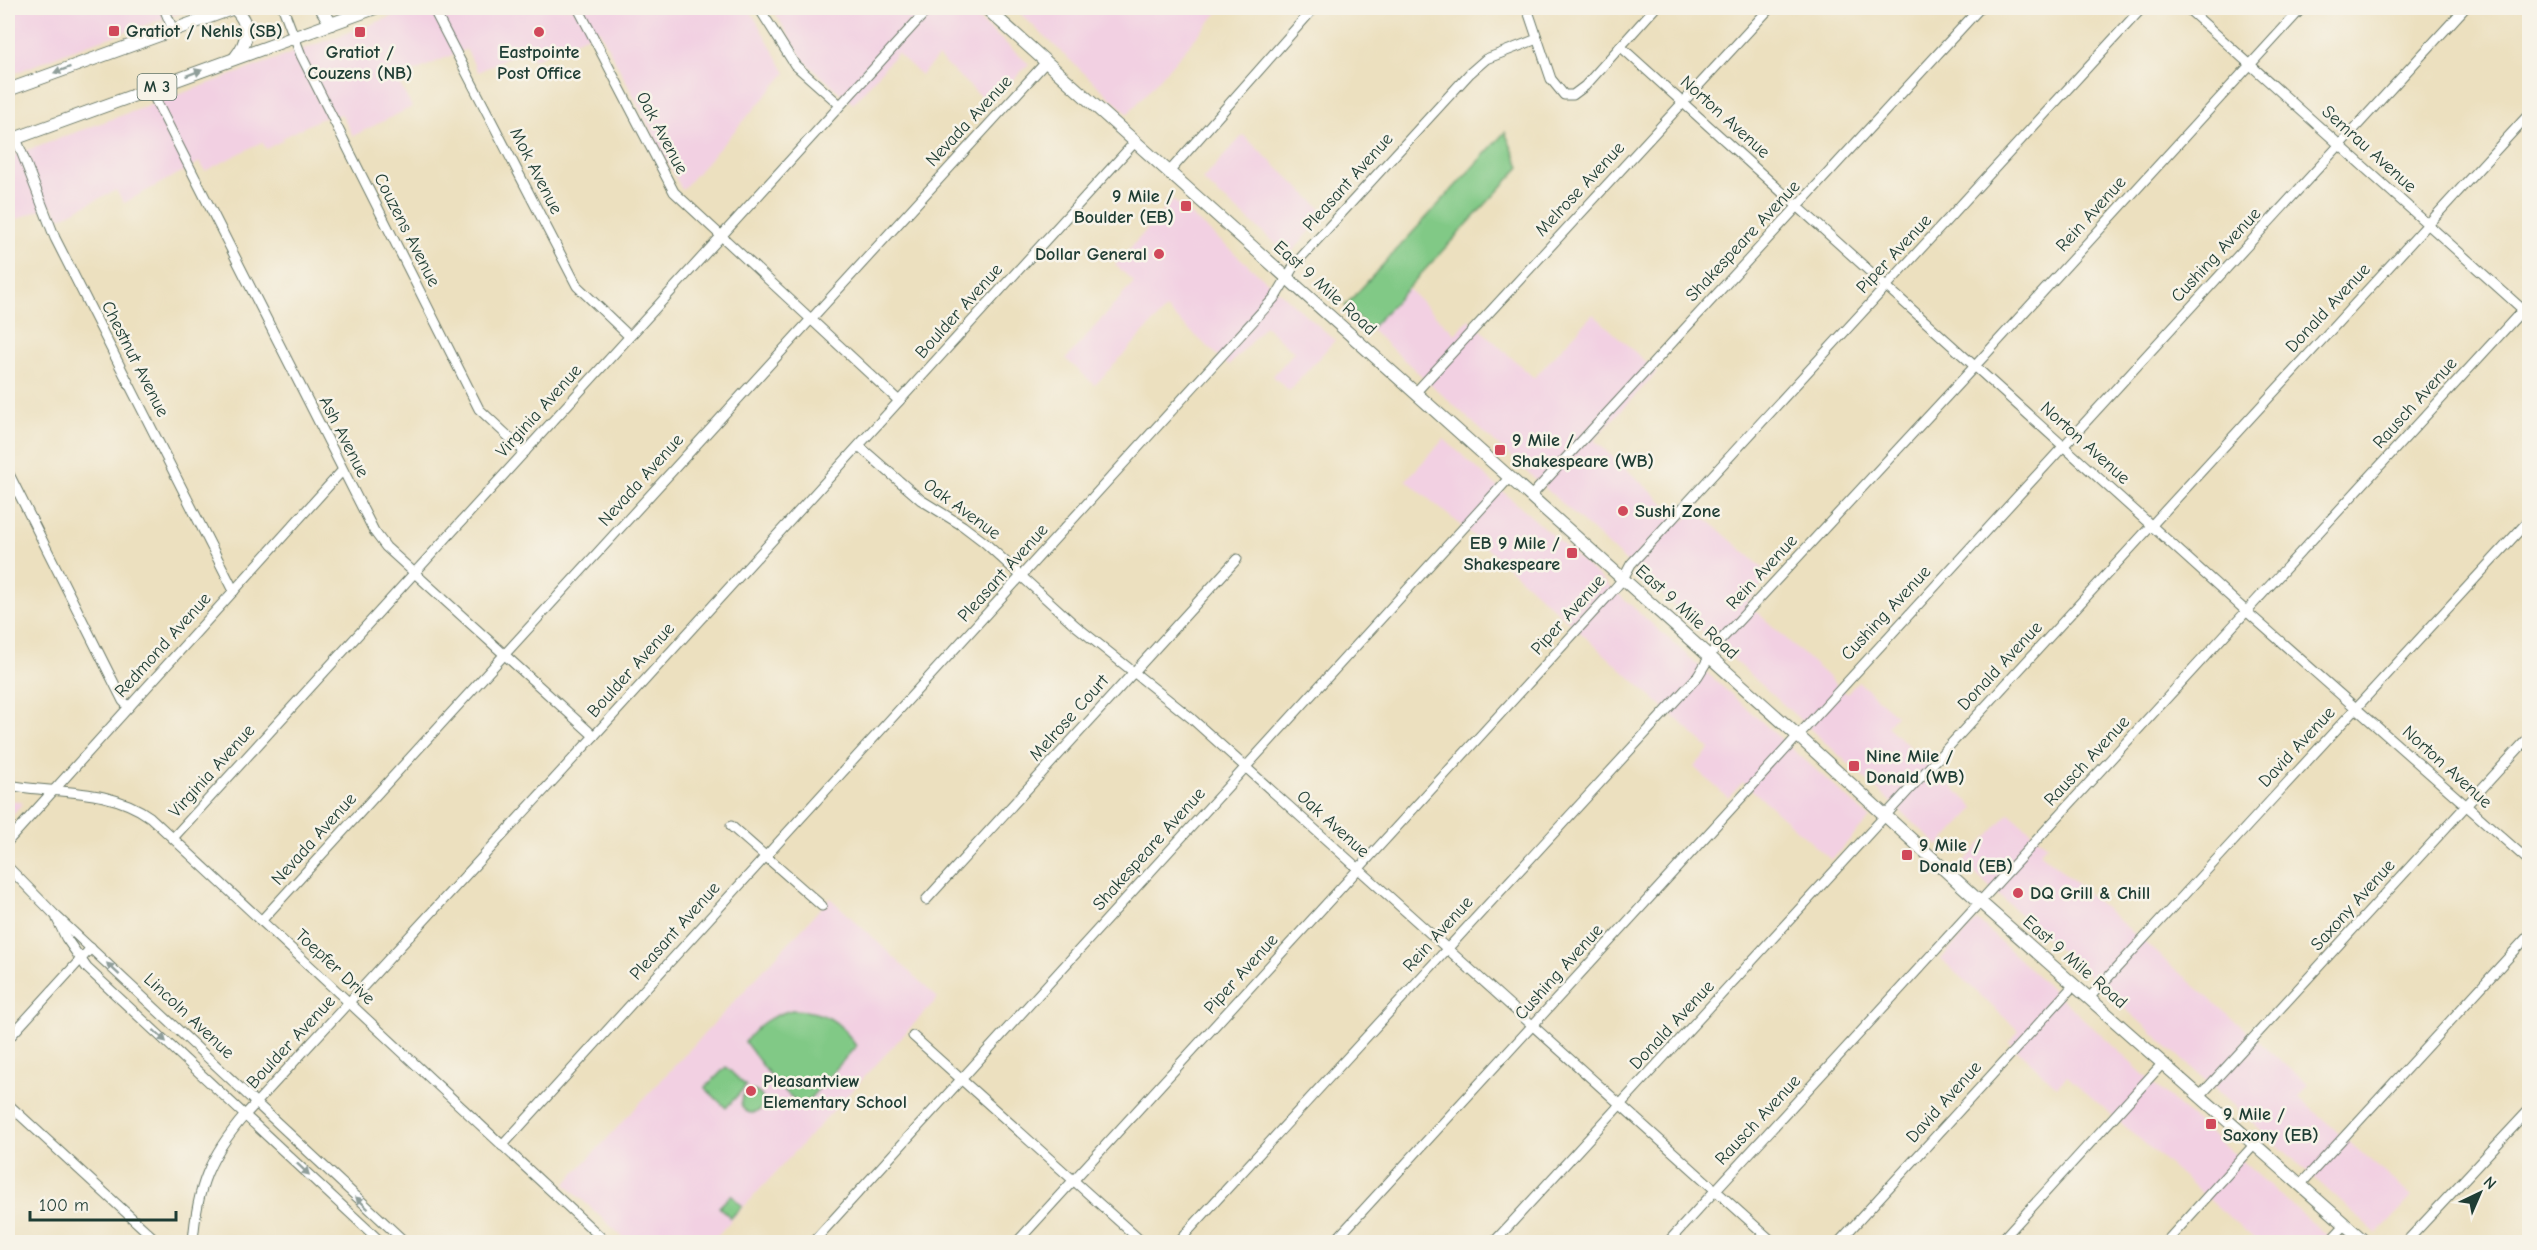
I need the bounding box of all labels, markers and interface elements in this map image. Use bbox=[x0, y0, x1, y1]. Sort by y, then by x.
place label: Gratiot / Nehls (SB) bbox=[126, 21, 283, 42]
marker: Gratiot / Nehls (SB) bbox=[107, 24, 121, 38]
marker: Gratiot / Couzens (NB) bbox=[353, 25, 367, 39]
marker: Eastpointe Post Office bbox=[532, 25, 546, 39]
place label: Gratiot / Couzens (NB) bbox=[307, 42, 413, 84]
place label: Eastpointe Post Office bbox=[497, 42, 581, 84]
one-way arrow bbox=[53, 65, 71, 75]
one-way arrow bbox=[185, 68, 203, 78]
street label: Nevada Avenue bbox=[921, 71, 1017, 171]
street label: Norton Avenue bbox=[1676, 71, 1774, 163]
road number: M 3 bbox=[138, 74, 176, 100]
street label: Oak Avenue bbox=[632, 88, 692, 178]
street label: Semrau Avenue bbox=[2317, 101, 2421, 197]
street label: Mok Avenue bbox=[505, 124, 567, 218]
street label: Pleasant Avenue bbox=[1298, 129, 1398, 235]
street label: Melrose Avenue bbox=[1531, 137, 1629, 241]
street label: Couzens Avenue bbox=[369, 170, 445, 290]
street label: Rein Avenue bbox=[2052, 172, 2130, 256]
street label: Shakespeare Avenue bbox=[1681, 176, 1805, 306]
place label: 9 Mile / Boulder (EB) bbox=[1074, 186, 1174, 228]
marker: 9 Mile / Boulder (EB) bbox=[1179, 199, 1193, 213]
street label: Cushing Avenue bbox=[2167, 203, 2265, 307]
street label: Piper Avenue bbox=[1852, 210, 1936, 298]
street label: East 9 Mile Road bbox=[1269, 236, 1381, 340]
place label: Dollar General bbox=[1035, 244, 1147, 265]
marker: Dollar General bbox=[1152, 247, 1166, 261]
street label: Boulder Avenue bbox=[911, 259, 1007, 363]
street label: Donald Avenue bbox=[2281, 259, 2375, 357]
street label: Chestnut Avenue bbox=[97, 297, 173, 421]
street label: Rausch Avenue bbox=[2369, 353, 2461, 453]
street label: Virginia Avenue bbox=[492, 360, 586, 462]
street label: Ash Avenue bbox=[315, 393, 373, 481]
street label: Norton Avenue bbox=[2036, 397, 2134, 489]
street label: Nevada Avenue bbox=[594, 430, 688, 530]
place label: 9 Mile / Shakespeare (WB) bbox=[1512, 430, 1654, 472]
marker: 9 Mile / Shakespeare (WB) bbox=[1493, 443, 1507, 457]
street label: Oak Avenue bbox=[919, 474, 1005, 544]
place label: Sushi Zone bbox=[1635, 501, 1721, 522]
marker: Sushi Zone bbox=[1616, 504, 1630, 518]
street label: Pleasant Avenue bbox=[953, 520, 1053, 626]
street label: Rein Avenue bbox=[1722, 530, 1802, 614]
place label: EB 9 Mile / Shakespeare bbox=[1464, 533, 1560, 575]
marker: EB 9 Mile / Shakespeare bbox=[1565, 546, 1579, 560]
street label: East 9 Mile Road bbox=[1631, 560, 1743, 664]
street label: Cushing Avenue bbox=[1837, 561, 1935, 665]
street label: Piper Avenue bbox=[1526, 571, 1610, 659]
street label: Redmond Avenue bbox=[110, 588, 216, 702]
street label: Donald Avenue bbox=[1953, 617, 2047, 715]
street label: Boulder Avenue bbox=[583, 618, 679, 722]
street label: Melrose Court bbox=[1025, 670, 1114, 765]
street label: David Avenue bbox=[2254, 702, 2340, 792]
street label: Rausch Avenue bbox=[2040, 712, 2134, 810]
street label: Virginia Avenue bbox=[165, 720, 259, 822]
street label: Norton Avenue bbox=[2398, 721, 2496, 813]
place label: Nine Mile / Donald (WB) bbox=[1866, 746, 1965, 788]
marker: Nine Mile / Donald (WB) bbox=[1847, 759, 1861, 773]
street label: Shakespeare Avenue bbox=[1088, 783, 1210, 915]
street label: Oak Avenue bbox=[1292, 786, 1374, 862]
street label: Nevada Avenue bbox=[267, 789, 361, 889]
place label: 9 Mile / Donald (EB) bbox=[1919, 835, 2013, 877]
marker: 9 Mile / Donald (EB) bbox=[1900, 848, 1914, 862]
street label: Saxony Avenue bbox=[2306, 855, 2400, 955]
street label: Pleasant Avenue bbox=[625, 878, 725, 984]
place label: DQ Grill & Chill bbox=[2030, 883, 2150, 904]
marker: DQ Grill & Chill bbox=[2011, 886, 2025, 900]
street label: Rein Avenue bbox=[1399, 892, 1477, 976]
street label: East 9 Mile Road bbox=[2019, 911, 2131, 1013]
street label: Cushing Avenue bbox=[1510, 920, 1608, 1024]
street label: Toepfer Drive bbox=[291, 925, 379, 1009]
street label: Piper Avenue bbox=[1199, 930, 1283, 1018]
one-way arrow bbox=[106, 963, 121, 976]
street label: Lincoln Avenue bbox=[139, 969, 239, 1063]
street label: Donald Avenue bbox=[1625, 976, 1719, 1074]
street label: Boulder Avenue bbox=[242, 991, 340, 1093]
one-way arrow bbox=[153, 1029, 168, 1043]
street label: David Avenue bbox=[1902, 1057, 1986, 1147]
place label: Pleasantview Elementary School bbox=[763, 1071, 907, 1113]
street label: Rausch Avenue bbox=[1711, 1071, 1805, 1169]
marker: Pleasantview Elementary School bbox=[744, 1084, 758, 1098]
place label: 9 Mile / Saxony (EB) bbox=[2223, 1104, 2319, 1146]
marker: 9 Mile / Saxony (EB) bbox=[2204, 1117, 2218, 1131]
one-way arrow bbox=[295, 1162, 310, 1176]
north arrow bbox=[2450, 1163, 2510, 1223]
text: N bbox=[2480, 1173, 2500, 1193]
scale bar bbox=[30, 1184, 176, 1222]
text: 100 m bbox=[39, 1195, 89, 1216]
one-way arrow bbox=[355, 1196, 370, 1210]

